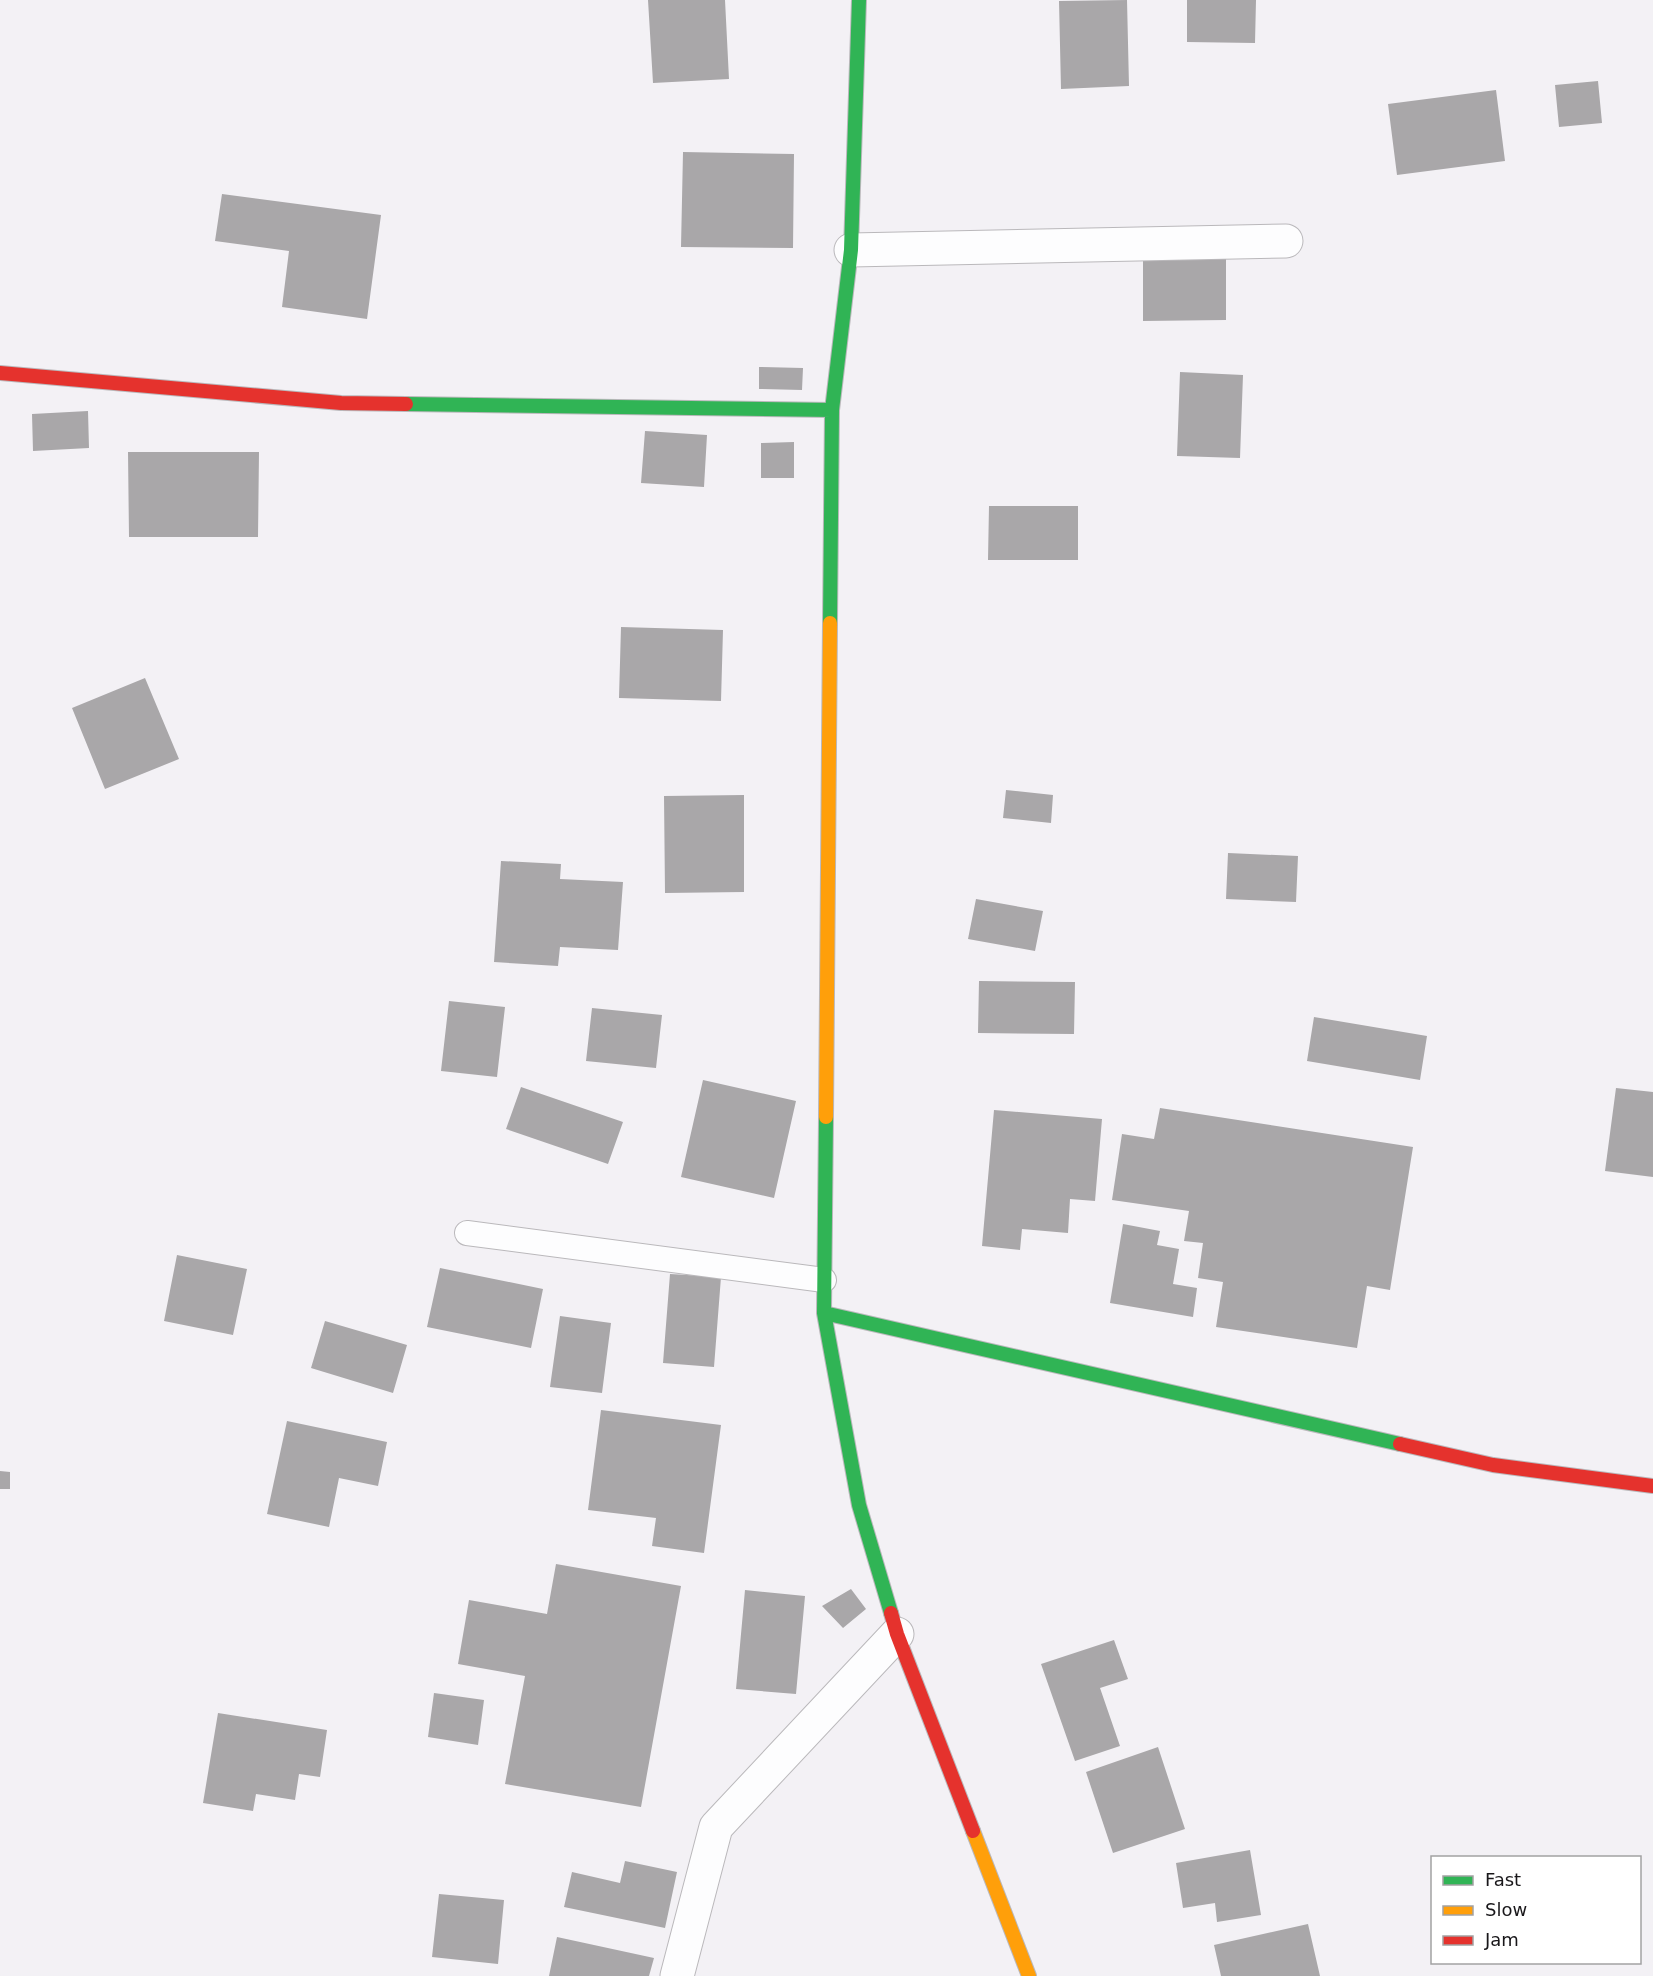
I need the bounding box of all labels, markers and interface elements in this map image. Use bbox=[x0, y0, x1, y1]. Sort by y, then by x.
legend bbox=[1431, 1856, 1641, 1964]
text: Fast bbox=[1485, 1869, 1521, 1890]
text: Slow bbox=[1485, 1899, 1527, 1920]
text: Jam bbox=[1484, 1929, 1519, 1950]

